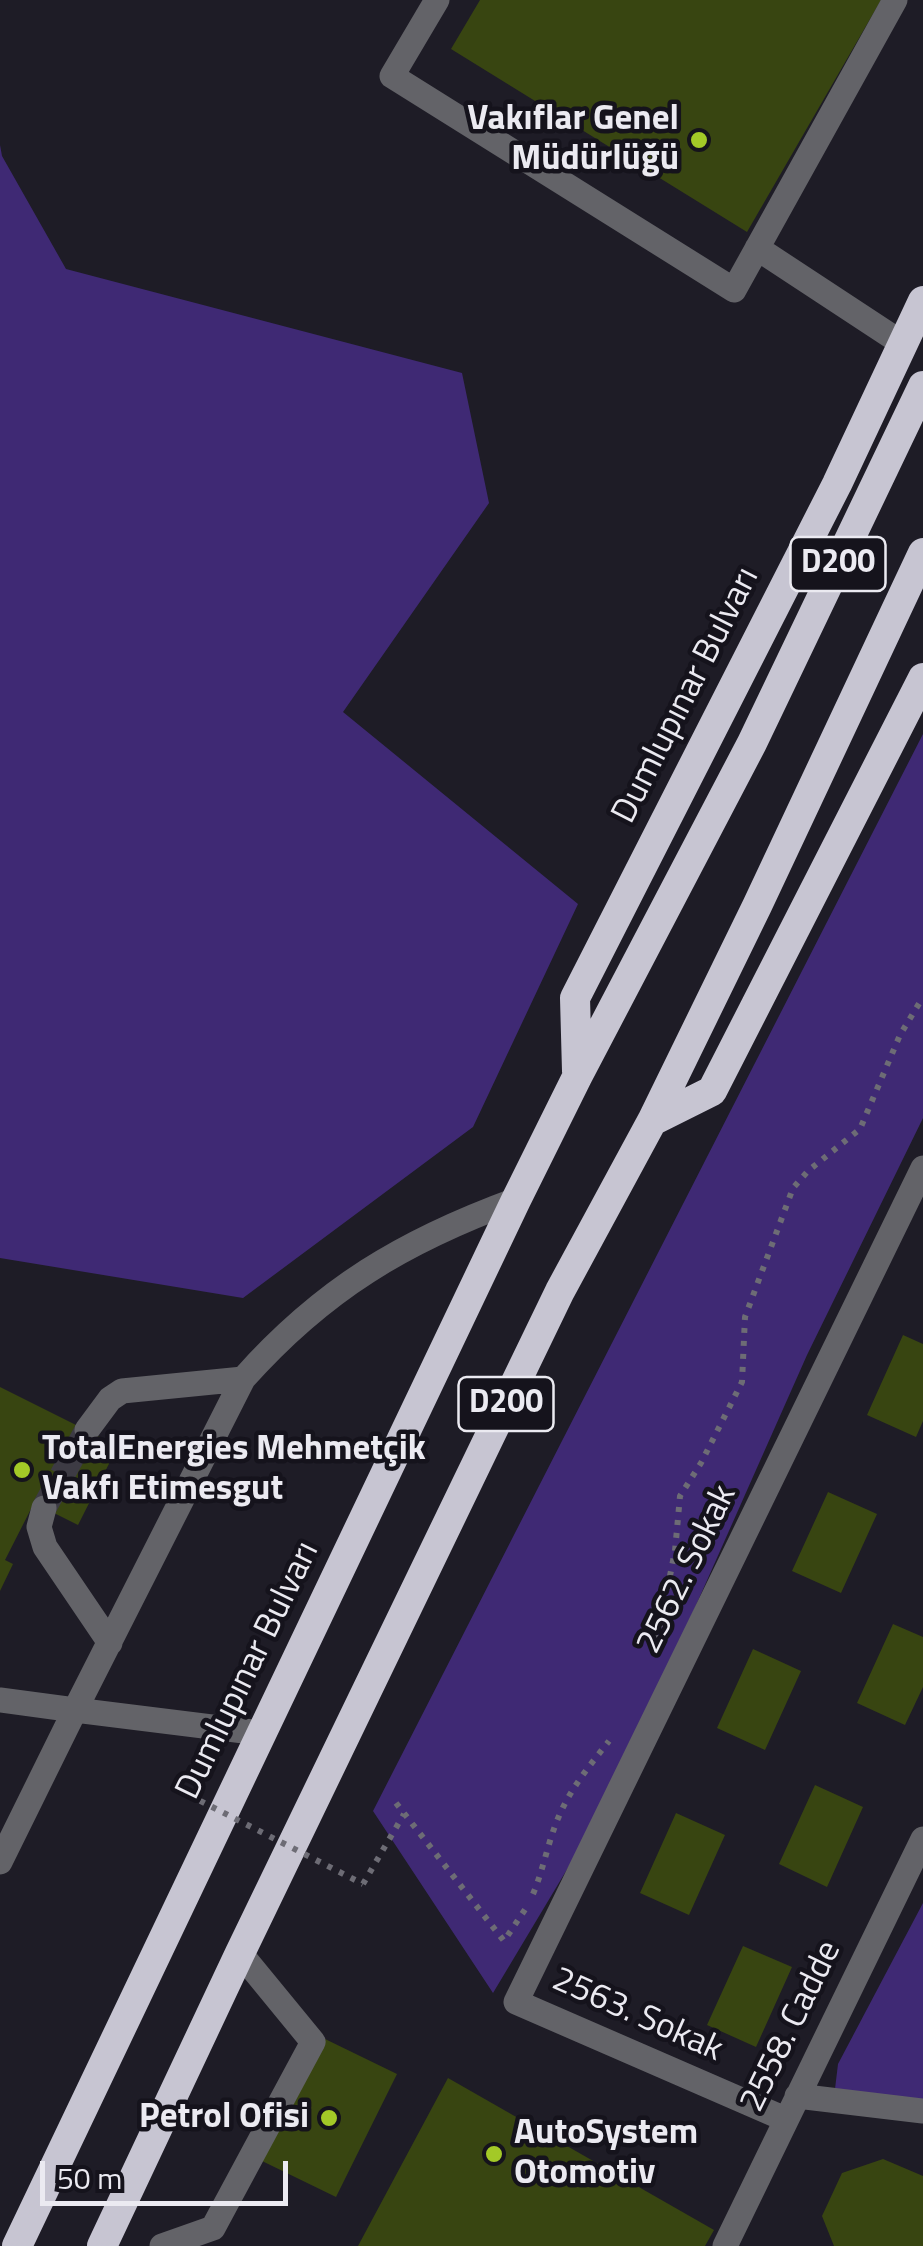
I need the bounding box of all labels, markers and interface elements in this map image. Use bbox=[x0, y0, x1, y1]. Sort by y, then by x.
place label: Vakıflar Genel Müdürlüğü bbox=[467, 99, 679, 181]
marker: Vakıflar Genel Müdürlüğü bbox=[688, 129, 710, 151]
road number: D200 bbox=[790, 537, 886, 591]
street label: Dumlupınar Bulvarı bbox=[604, 561, 770, 831]
road number: D200 bbox=[458, 1377, 554, 1431]
place label: TotalEnergies Mehmetçik Vakfı Etimesgut bbox=[42, 1429, 426, 1511]
marker: TotalEnergies Mehmetçik Vakfı Etimesgut bbox=[11, 1459, 33, 1481]
street label: 2562. Sokak bbox=[629, 1479, 747, 1661]
street label: Dumlupınar Bulvarı bbox=[168, 1535, 330, 1807]
street label: 2558. Cadde bbox=[733, 1935, 851, 2119]
street label: 2563. Sokak bbox=[545, 1960, 729, 2072]
place label: Petrol Ofisi bbox=[139, 2097, 309, 2139]
marker: Petrol Ofisi bbox=[318, 2107, 340, 2129]
place label: AutoSystem Otomotiv bbox=[514, 2113, 698, 2195]
scale bar bbox=[45, 2141, 292, 2203]
marker: AutoSystem Otomotiv bbox=[483, 2143, 505, 2165]
text: 50 m bbox=[57, 2155, 122, 2201]

